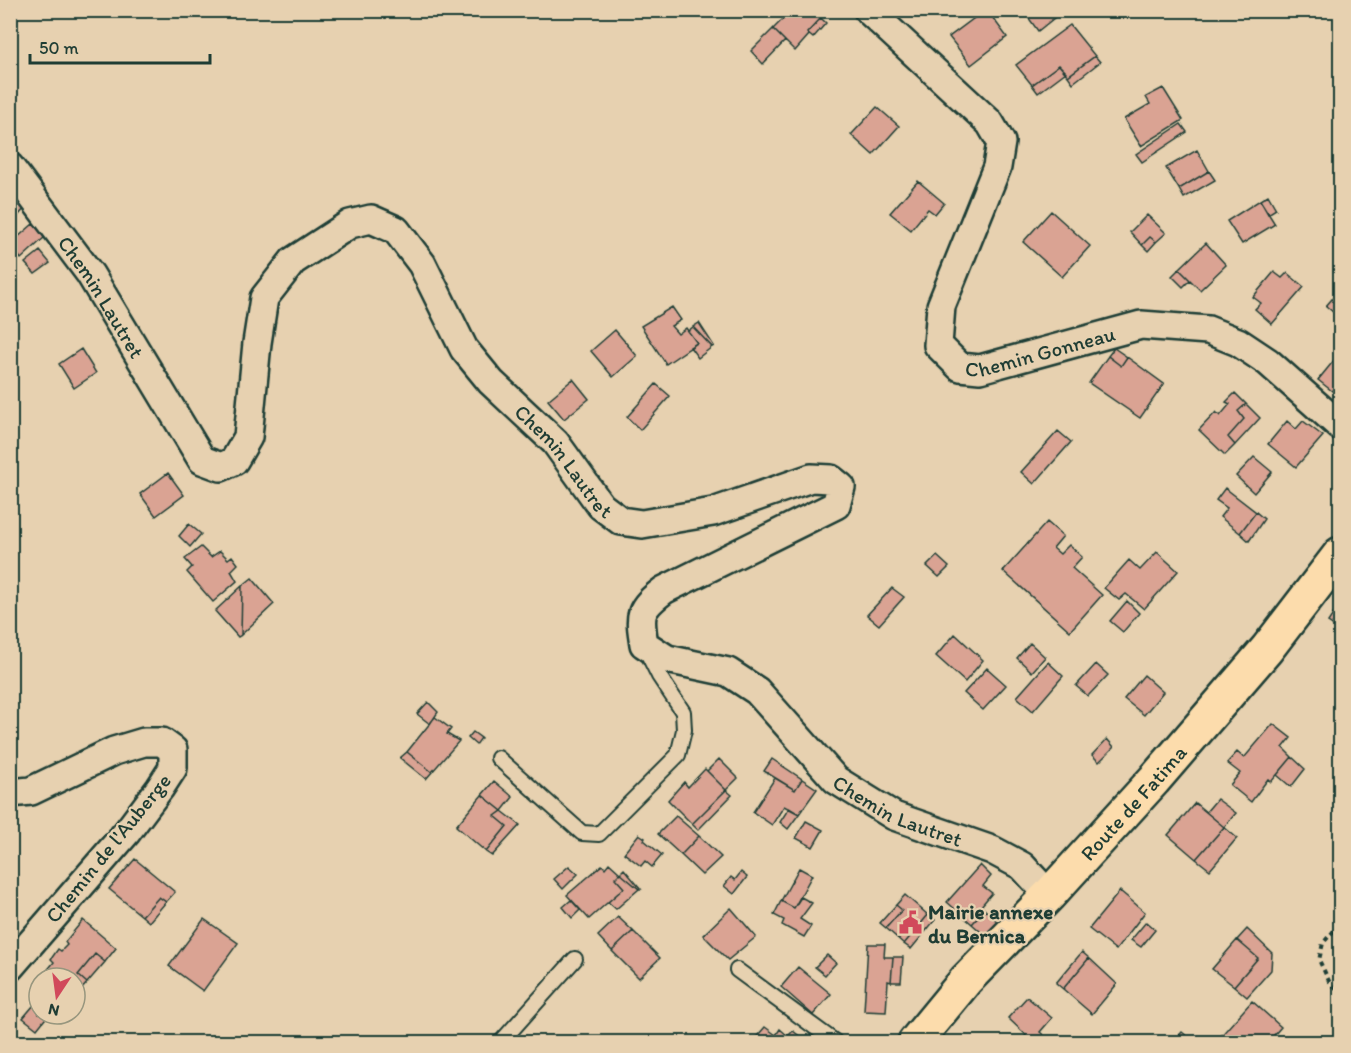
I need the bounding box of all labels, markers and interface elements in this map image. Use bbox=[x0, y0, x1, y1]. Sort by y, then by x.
scale bar bbox=[30, 27, 210, 65]
text: 50 m bbox=[39, 37, 79, 59]
street label: Chemin Lautret bbox=[53, 231, 150, 363]
street label: Chemin Gonneau bbox=[964, 320, 1118, 381]
street label: Chemin Lautret bbox=[510, 399, 618, 523]
street label: Route de Fatima bbox=[1075, 740, 1191, 865]
street label: Chemin de l'Auberge bbox=[40, 768, 176, 928]
street label: Chemin Lautret bbox=[829, 769, 966, 851]
place label: Mairie annexe du Bernica bbox=[928, 899, 1053, 948]
public building icon: Mairie annexe du Bernica bbox=[897, 910, 923, 936]
north arrow bbox=[27, 966, 87, 1026]
text: N bbox=[46, 1000, 61, 1021]

